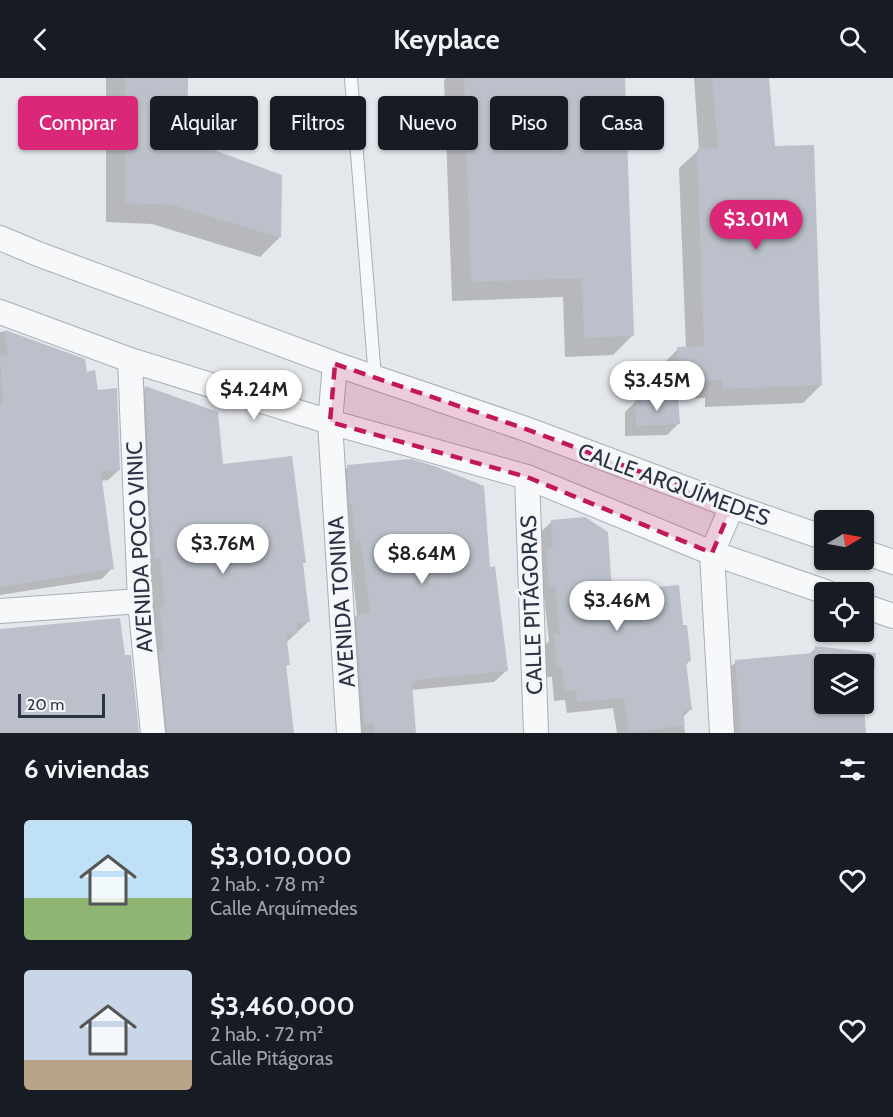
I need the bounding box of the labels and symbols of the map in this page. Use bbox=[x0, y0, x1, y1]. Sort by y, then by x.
pin: $3.01M bbox=[707, 200, 805, 251]
pin: $3.45M bbox=[608, 361, 706, 412]
pin: $4.24M bbox=[205, 370, 303, 421]
street label: CALLE ARQUÍMEDES bbox=[574, 437, 774, 532]
street label: AVENIDA POCO VINIC bbox=[120, 441, 159, 653]
north arrow bbox=[814, 510, 874, 570]
street label: AVENIDA TONINA bbox=[322, 515, 361, 689]
street label: CALLE PITÁGORAS bbox=[515, 515, 548, 695]
pin: $3.76M bbox=[174, 524, 272, 575]
pin: $8.64M bbox=[373, 534, 471, 585]
pin: $3.46M bbox=[568, 581, 666, 632]
scale bar bbox=[18, 691, 105, 718]

